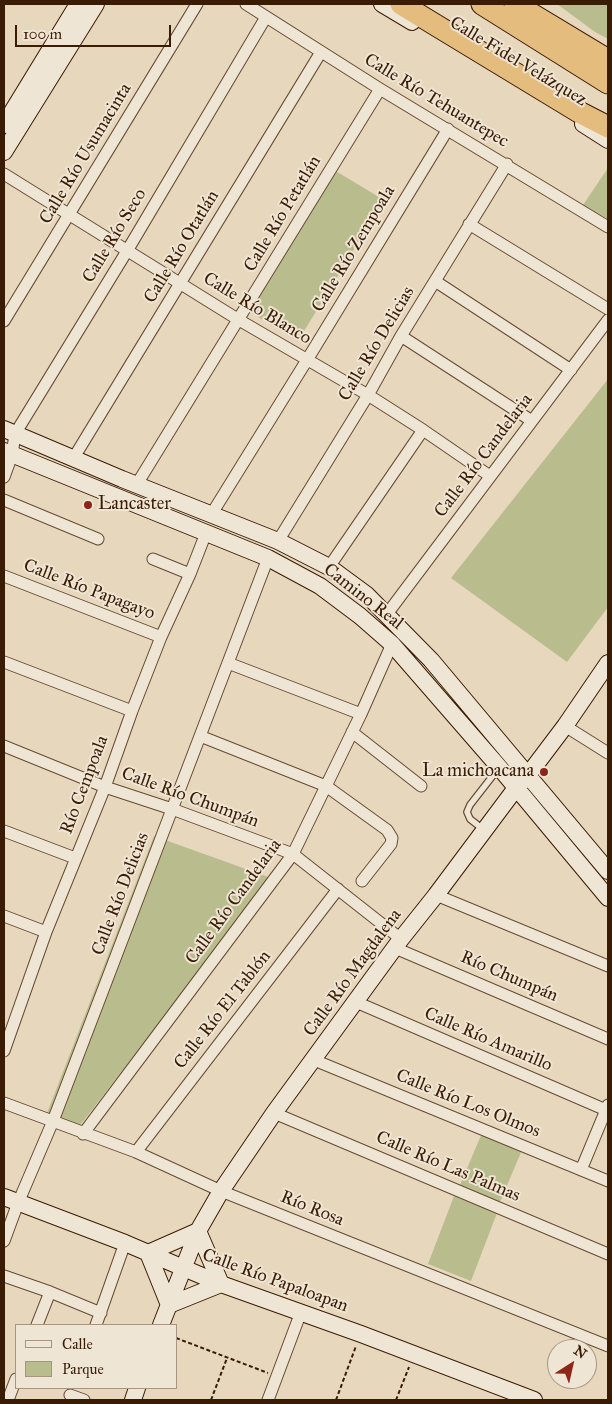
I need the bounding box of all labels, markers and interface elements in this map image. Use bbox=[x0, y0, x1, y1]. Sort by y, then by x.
street label: Calle Fidel Velázquez bbox=[445, 12, 591, 112]
scale bar bbox=[18, 15, 174, 47]
text: 100 m bbox=[23, 25, 62, 43]
street label: Calle Río Tehuantepec bbox=[360, 49, 512, 153]
street label: Calle Río Usumacinta bbox=[35, 80, 137, 228]
street label: Calle Río Petatlán bbox=[240, 152, 326, 276]
street label: Calle Río Zempoala bbox=[308, 182, 400, 316]
street label: Calle Río Seco bbox=[78, 185, 152, 287]
street label: Calle Río Otatlán bbox=[140, 187, 224, 307]
street label: Calle Río Blanco bbox=[199, 268, 315, 350]
street label: Calle Río Delicias bbox=[334, 283, 420, 405]
street label: Calle Río Candelaria bbox=[430, 390, 538, 522]
place label: Lancaster bbox=[98, 494, 171, 516]
marker: Lancaster bbox=[82, 499, 94, 511]
street label: Calle Río Papagayo bbox=[20, 555, 158, 625]
street label: Camino Real bbox=[319, 559, 407, 635]
street label: Río Cempoala bbox=[56, 733, 114, 837]
place label: La michoacana bbox=[422, 761, 534, 783]
street label: Calle Río Chumpán bbox=[118, 763, 262, 833]
marker: La michoacana bbox=[538, 766, 550, 778]
street label: Calle Río Delicias bbox=[88, 830, 154, 958]
street label: Calle Río Candelaria bbox=[181, 835, 287, 969]
street label: Calle Río Magdalena bbox=[299, 905, 407, 1041]
street label: Calle Río El Tablón bbox=[170, 946, 276, 1074]
street label: Río Chumpán bbox=[457, 947, 561, 1007]
street label: Calle Río Amarillo bbox=[421, 1003, 555, 1077]
street label: Calle Río Los Olmos bbox=[393, 1065, 543, 1143]
street label: Calle Río Las Palmas bbox=[373, 1127, 523, 1207]
street label: Río Rosa bbox=[277, 1187, 347, 1231]
street label: Calle Río Papaloapan bbox=[199, 1245, 351, 1317]
legend bbox=[15, 1324, 178, 1389]
text: Calle bbox=[62, 1335, 93, 1353]
north arrow bbox=[547, 1339, 597, 1389]
text: N bbox=[571, 1342, 590, 1362]
text: Parque bbox=[62, 1360, 104, 1378]

